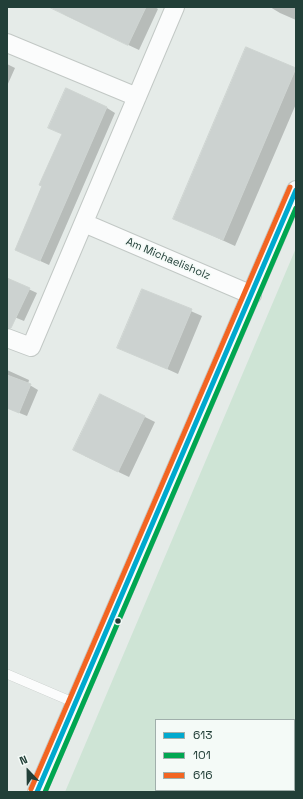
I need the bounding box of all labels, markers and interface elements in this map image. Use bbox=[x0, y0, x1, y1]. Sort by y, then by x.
street label: Am Michaelisholz bbox=[124, 235, 212, 283]
unlabelled marker bbox=[113, 616, 123, 626]
legend bbox=[155, 719, 295, 791]
text: 613 bbox=[193, 727, 213, 743]
text: 101 bbox=[193, 747, 211, 763]
north arrow bbox=[8, 751, 48, 791]
text: N bbox=[17, 752, 30, 768]
text: 616 bbox=[193, 767, 213, 783]

